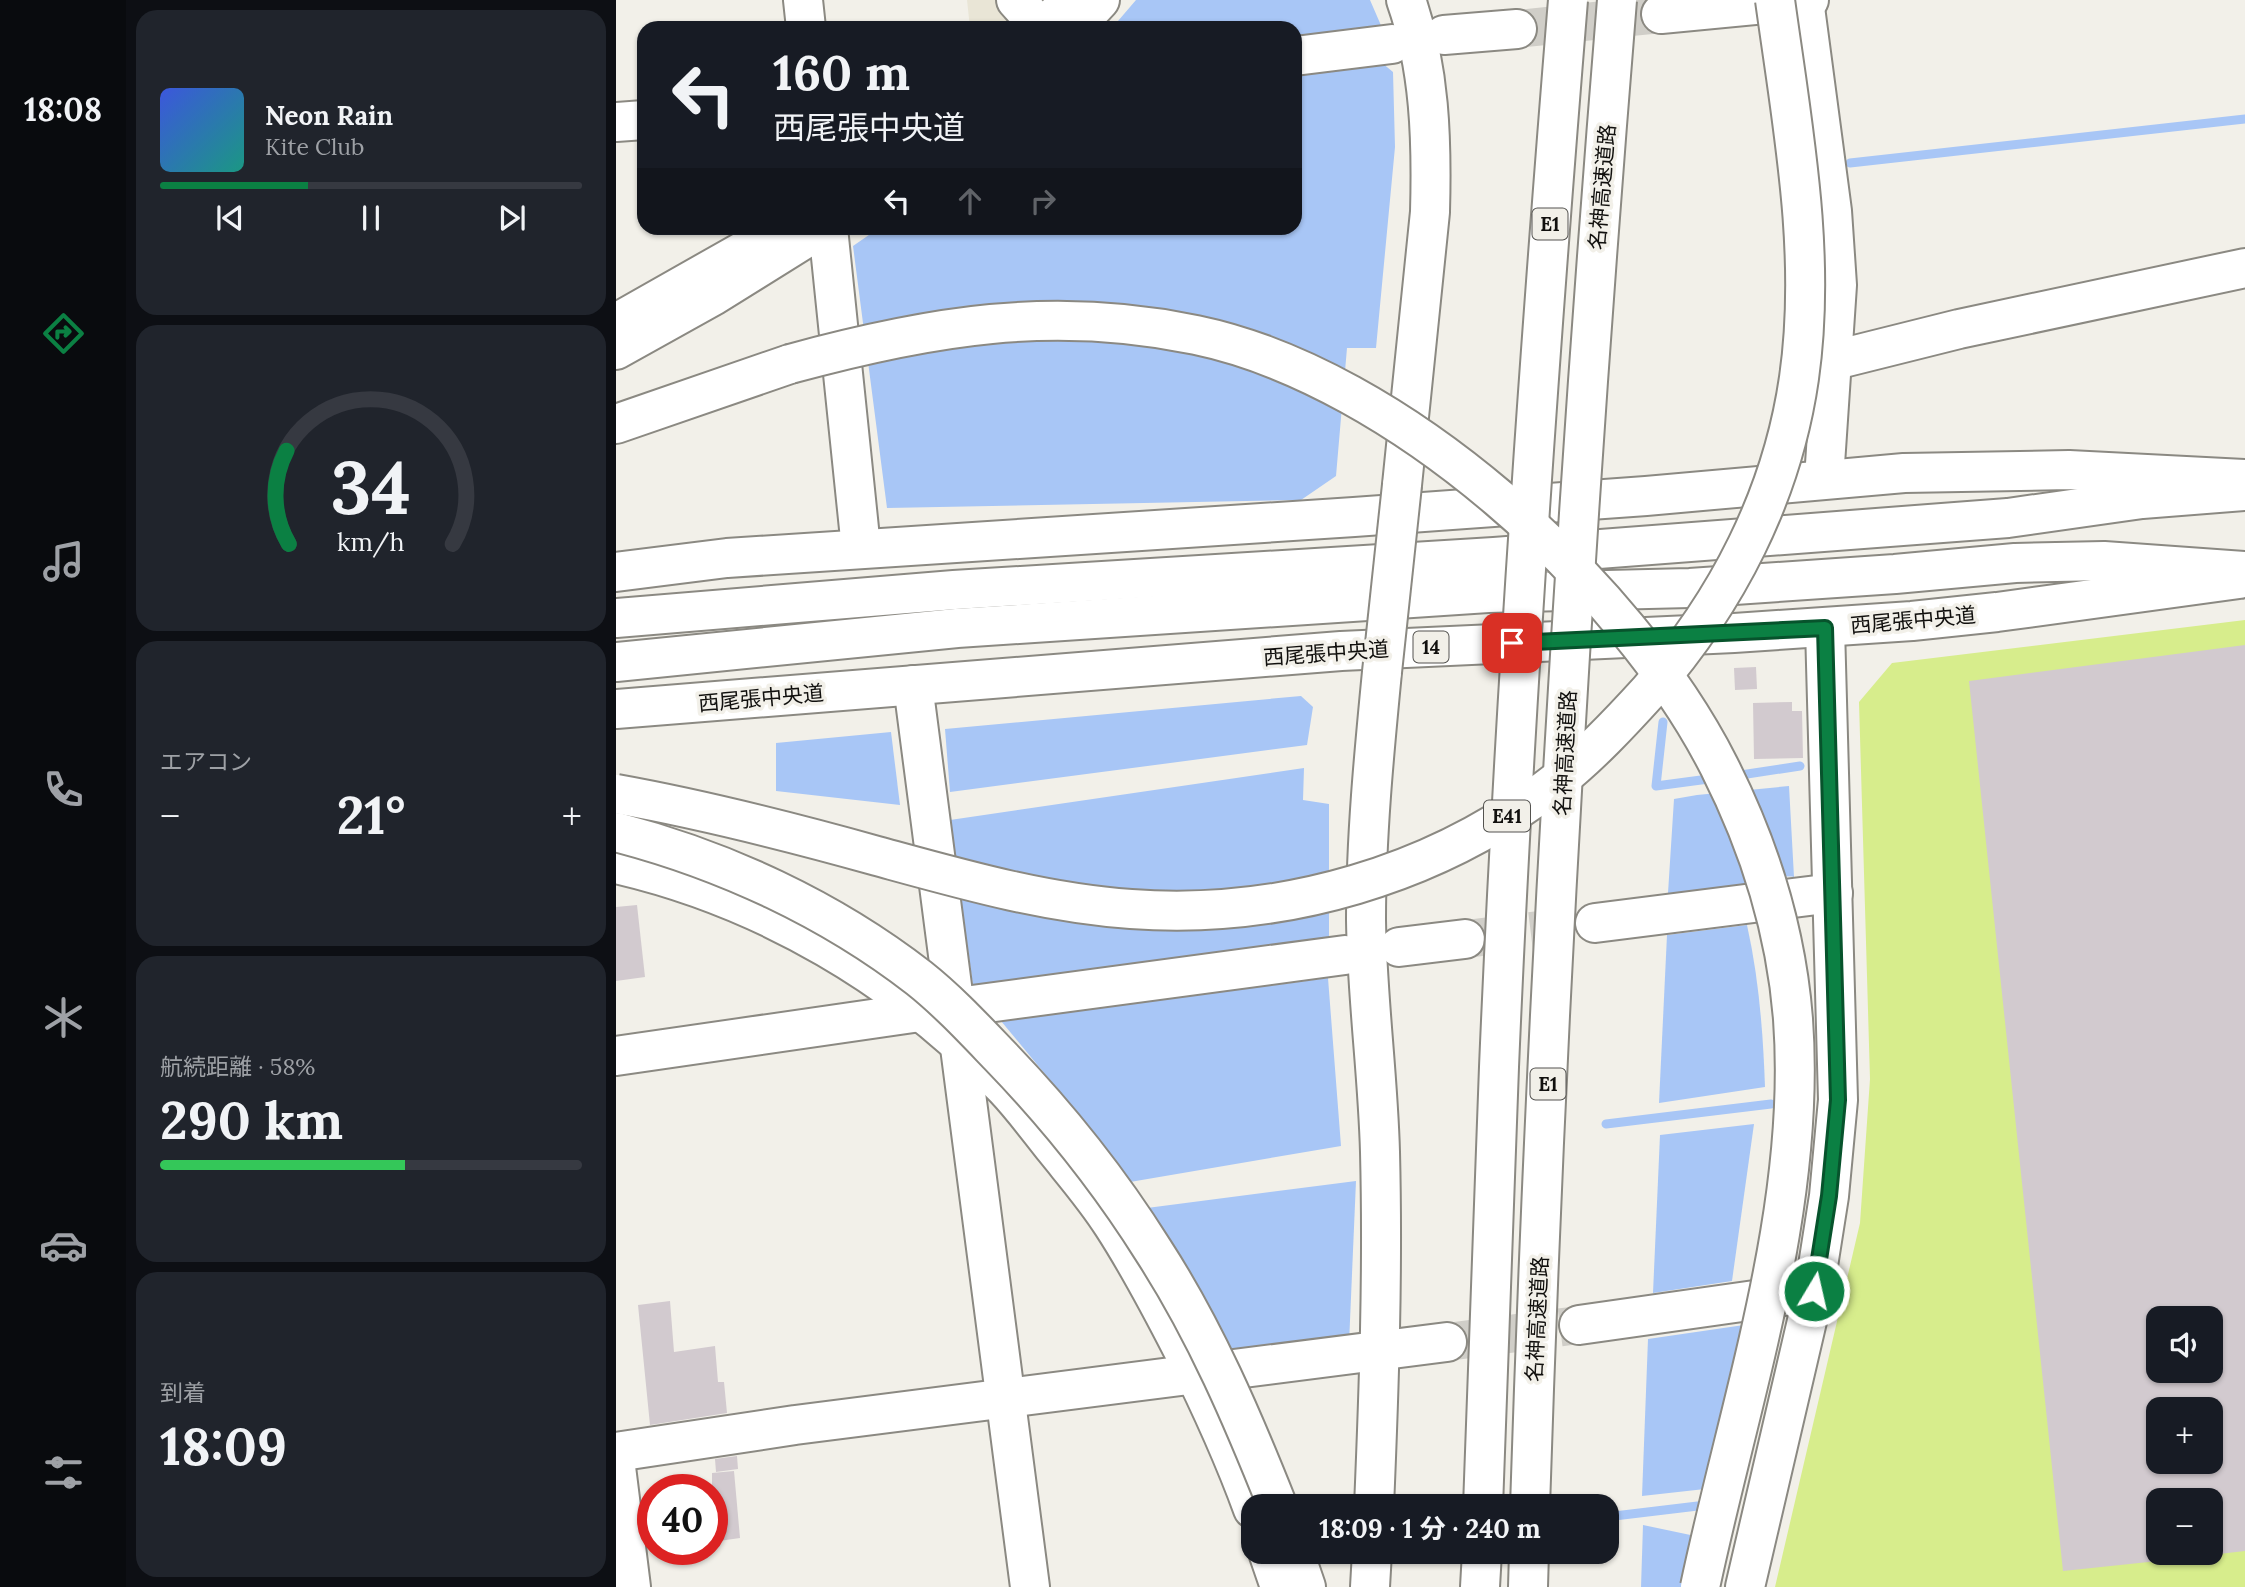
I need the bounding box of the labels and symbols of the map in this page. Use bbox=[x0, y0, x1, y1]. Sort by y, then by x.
street label: 名神高速道路 bbox=[1583, 123, 1621, 251]
road number: E1 bbox=[1532, 208, 1567, 240]
street label: 西尾張中央道 bbox=[1849, 601, 1977, 639]
pin bbox=[1482, 613, 1542, 673]
road number: 14 bbox=[1414, 632, 1448, 662]
street label: 西尾張中央道 bbox=[1262, 635, 1390, 671]
street label: 西尾張中央道 bbox=[697, 679, 825, 717]
street label: 名神高速道路 bbox=[1548, 689, 1582, 817]
road number: E41 bbox=[1484, 800, 1530, 832]
road number: E1 bbox=[1530, 1068, 1566, 1100]
position arrow bbox=[1777, 1254, 1851, 1328]
street label: 名神高速道路 bbox=[1520, 1255, 1554, 1383]
speed limit sign: 40 bbox=[637, 1474, 728, 1565]

